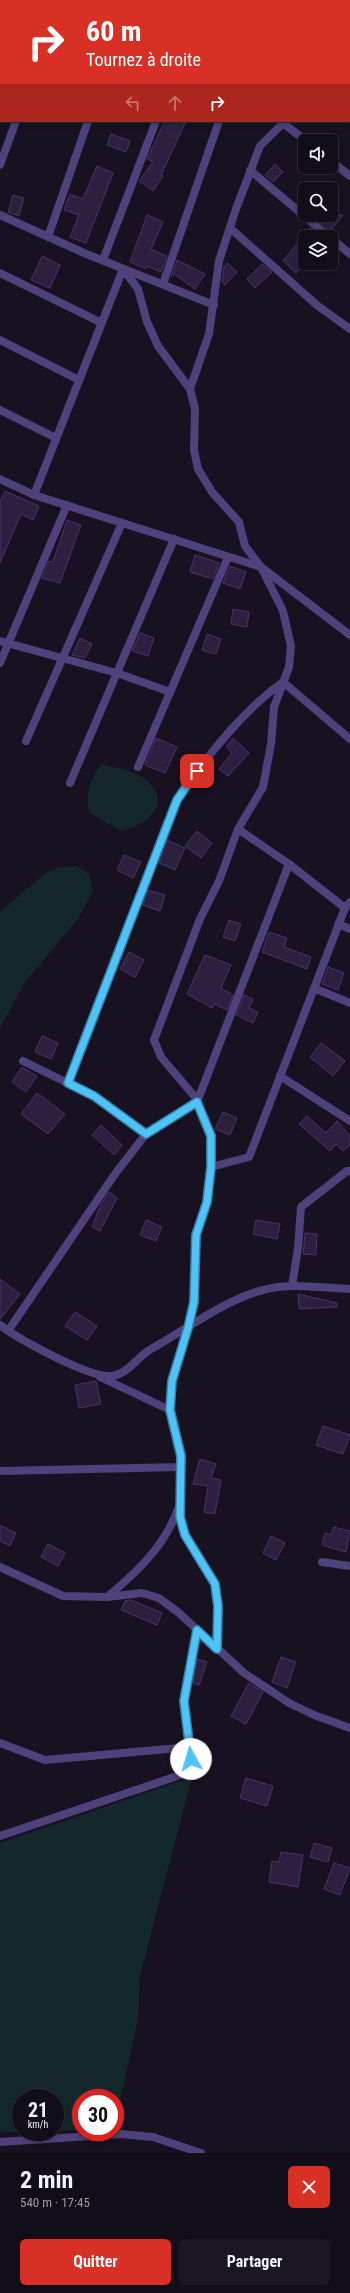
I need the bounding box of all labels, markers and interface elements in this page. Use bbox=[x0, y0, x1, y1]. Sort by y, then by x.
text: 60 m bbox=[86, 15, 142, 48]
icon: right bbox=[20, 16, 72, 68]
text: Tournez à droite bbox=[86, 49, 201, 70]
icon: left bbox=[122, 92, 144, 114]
icon: ahead bbox=[164, 92, 186, 114]
icon: right bbox=[206, 92, 228, 114]
map controls bbox=[298, 134, 338, 270]
button: sound bbox=[298, 134, 338, 174]
button: search bbox=[298, 182, 338, 222]
button: layers bbox=[298, 230, 338, 270]
pin bbox=[180, 754, 214, 788]
icon: arrive bbox=[186, 760, 208, 782]
position arrow bbox=[170, 1738, 212, 1780]
speed limit sign: 30 bbox=[72, 2089, 124, 2141]
text: 21 bbox=[28, 2098, 48, 2122]
text: km/h bbox=[28, 2119, 48, 2130]
text: 2 min bbox=[20, 2166, 73, 2194]
button: close bbox=[288, 2166, 330, 2208]
text: 540 m · 17:45 bbox=[20, 2195, 90, 2210]
button: Quitter bbox=[20, 2239, 171, 2285]
button: Partager bbox=[179, 2239, 330, 2285]

